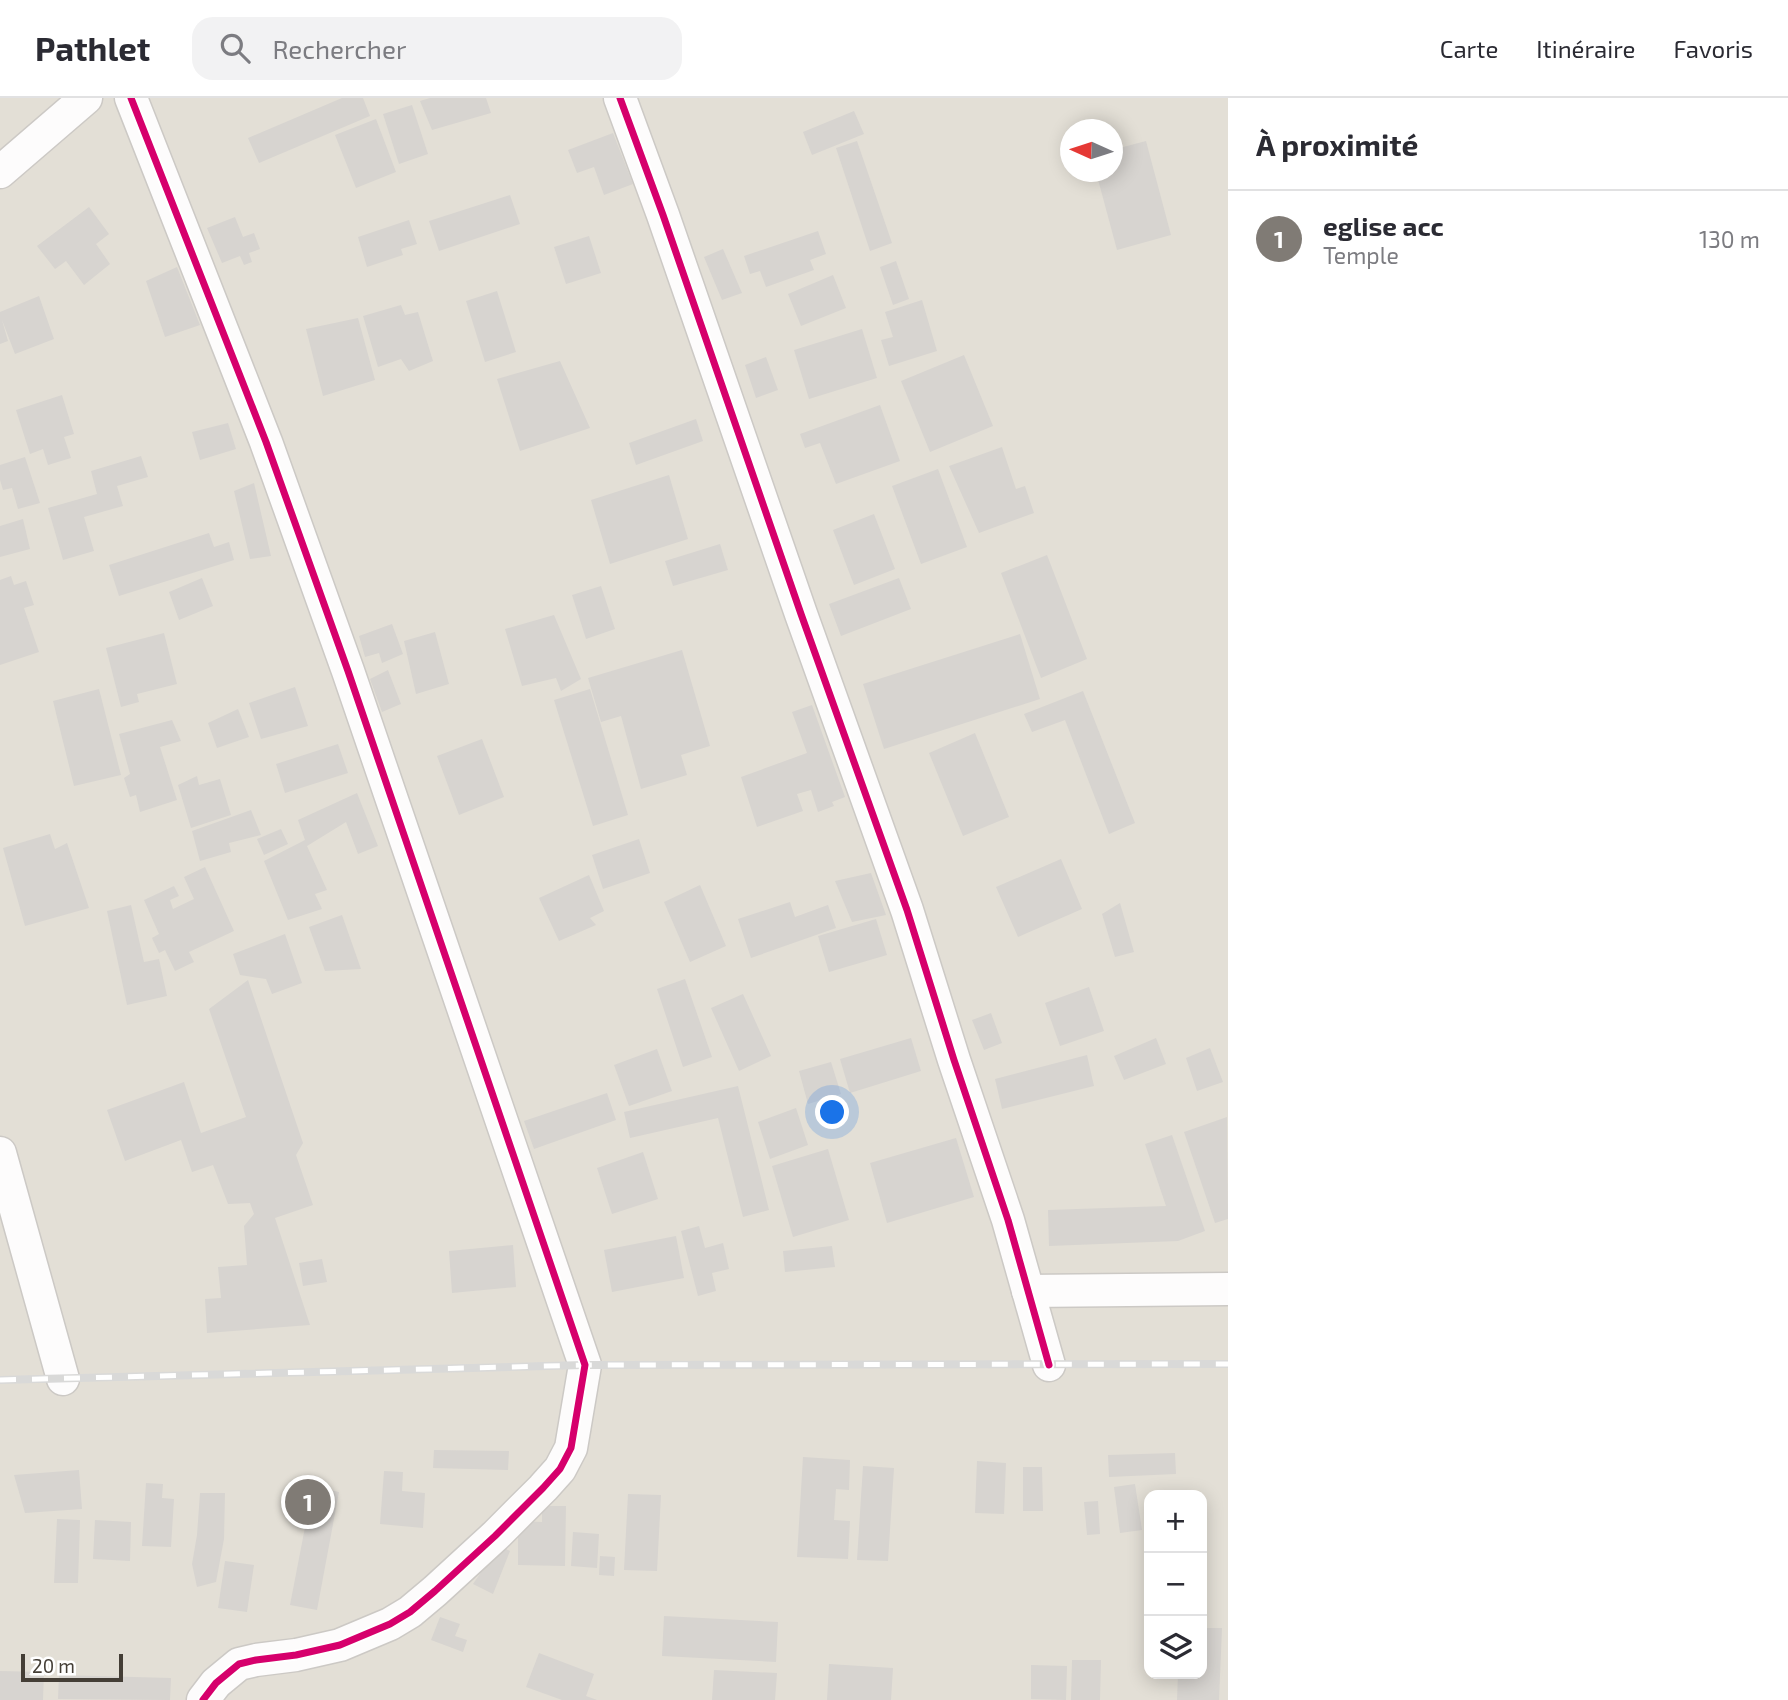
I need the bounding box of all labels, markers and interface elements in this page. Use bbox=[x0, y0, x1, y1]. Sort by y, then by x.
search box bbox=[192, 17, 682, 80]
text: Pathlet bbox=[35, 28, 150, 68]
icon: search bbox=[216, 29, 254, 67]
text: Rechercher bbox=[272, 33, 406, 64]
text: Carte bbox=[1440, 34, 1498, 63]
text: Itinéraire bbox=[1536, 34, 1635, 63]
text: Favoris bbox=[1673, 34, 1753, 63]
north arrow bbox=[1060, 119, 1123, 182]
text: À proximité bbox=[1256, 126, 1418, 162]
text: eglise acc bbox=[1323, 210, 1444, 241]
text: 1 bbox=[1274, 225, 1284, 253]
text: 130 m bbox=[1699, 225, 1760, 253]
text: Temple bbox=[1323, 241, 1399, 269]
your location bbox=[815, 1095, 849, 1129]
pin: 1 bbox=[285, 1476, 331, 1528]
map controls bbox=[1144, 1490, 1207, 1679]
button: + bbox=[1144, 1490, 1207, 1553]
button: − bbox=[1144, 1553, 1207, 1616]
button: layers bbox=[1144, 1616, 1207, 1679]
scale bar bbox=[21, 1651, 122, 1683]
text: 20 m bbox=[32, 1654, 75, 1677]

